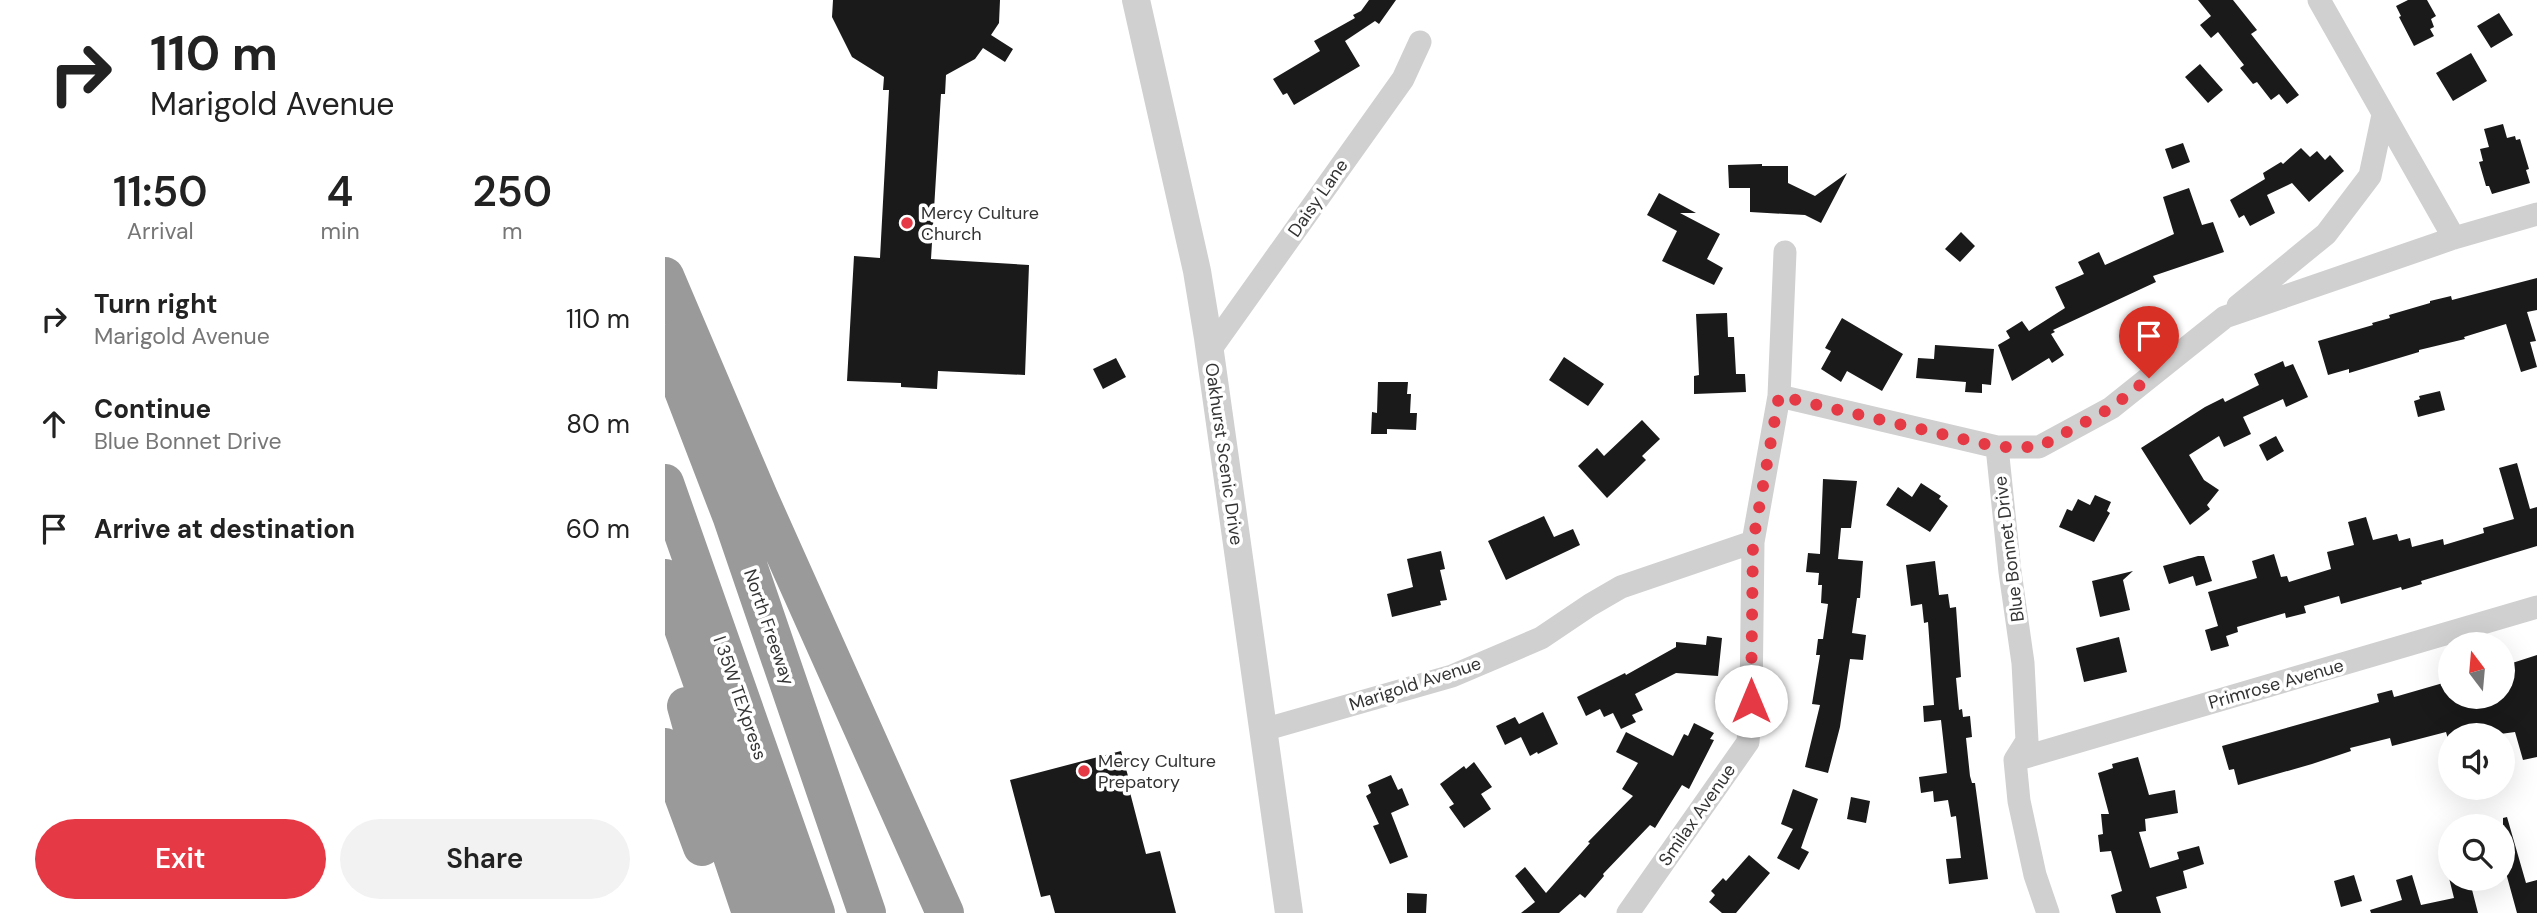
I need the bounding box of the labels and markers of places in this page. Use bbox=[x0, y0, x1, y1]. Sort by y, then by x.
place label: Mercy Culture Church bbox=[921, 201, 1039, 246]
marker: Mercy Culture Church bbox=[899, 215, 915, 231]
pin bbox=[2119, 306, 2179, 378]
place label: Mercy Culture Prepatory bbox=[1098, 749, 1216, 794]
marker: Mercy Culture Prepatory bbox=[1076, 763, 1092, 779]

